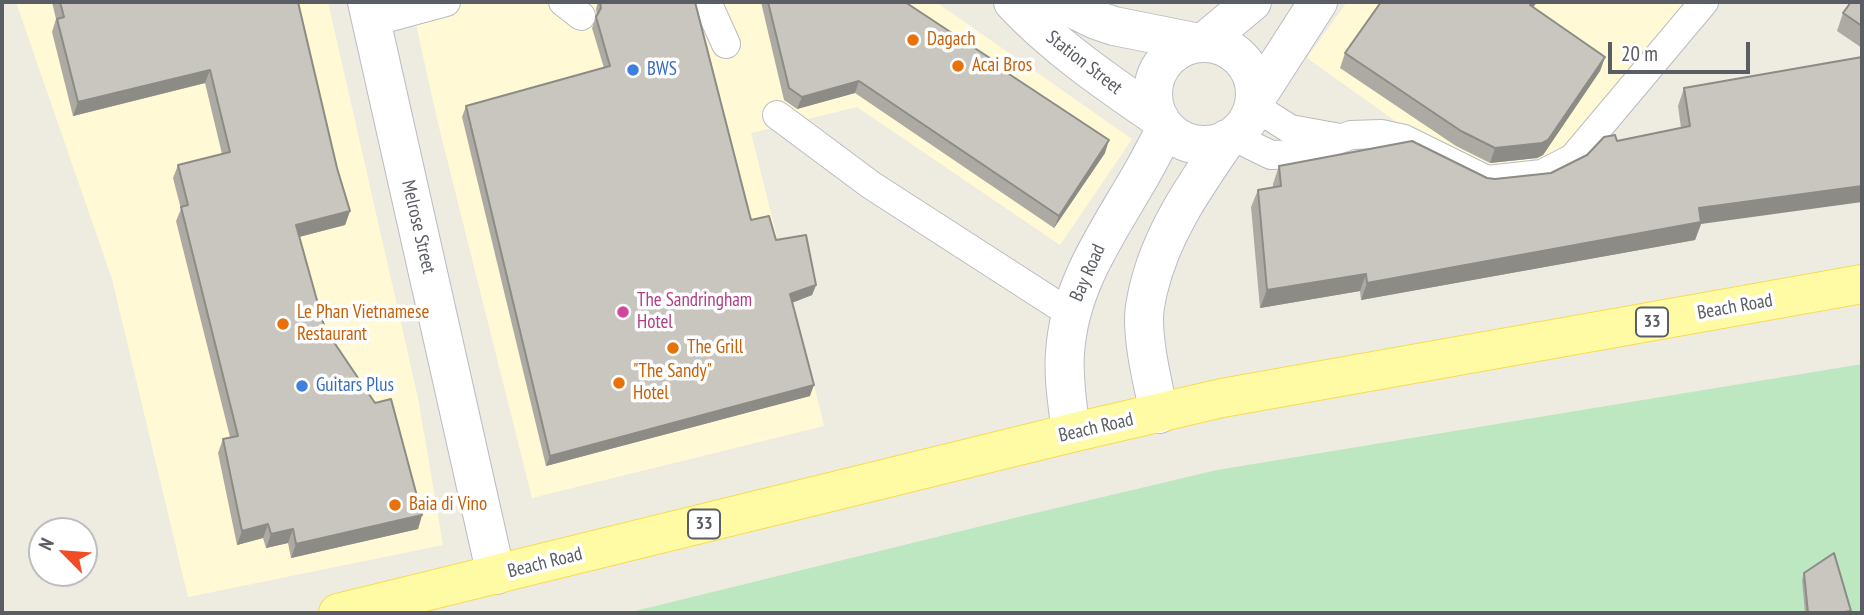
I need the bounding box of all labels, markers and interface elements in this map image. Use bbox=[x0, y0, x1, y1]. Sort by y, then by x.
street label: Station Street bbox=[1041, 26, 1127, 100]
scale bar bbox=[1612, 28, 1754, 72]
place label: Dagach bbox=[927, 29, 976, 51]
marker: Dagach bbox=[905, 32, 921, 48]
text: 20 m bbox=[1621, 40, 1658, 67]
place label: Acai Bros bbox=[972, 55, 1032, 77]
marker: Acai Bros bbox=[950, 58, 966, 74]
place label: BWS bbox=[647, 59, 677, 81]
marker: BWS bbox=[625, 62, 641, 78]
street label: Melrose Street bbox=[396, 178, 440, 276]
street label: Bay Road bbox=[1065, 241, 1111, 305]
street label: Beach Road bbox=[1696, 289, 1774, 325]
place label: The Sandringham Hotel bbox=[637, 290, 752, 334]
place label: Le Phan Vietnamese Restaurant bbox=[297, 302, 429, 346]
marker: The Sandringham Hotel bbox=[615, 304, 631, 320]
road number: 33 bbox=[1636, 308, 1668, 336]
marker: Le Phan Vietnamese Restaurant bbox=[275, 316, 291, 332]
place label: The Grill bbox=[687, 337, 743, 359]
marker: The Grill bbox=[665, 340, 681, 356]
place label: "The Sandy" Hotel bbox=[633, 361, 712, 405]
place label: Guitars Plus bbox=[316, 375, 394, 397]
marker: "The Sandy" Hotel bbox=[611, 375, 627, 391]
marker: Guitars Plus bbox=[294, 378, 310, 394]
street label: Beach Road bbox=[1056, 408, 1136, 448]
place label: Baia di Vino bbox=[409, 494, 487, 516]
marker: Baia di Vino bbox=[387, 497, 403, 513]
road number: 33 bbox=[688, 510, 720, 538]
north arrow bbox=[28, 517, 98, 587]
text: N bbox=[33, 534, 59, 554]
street label: Beach Road bbox=[505, 543, 585, 583]

